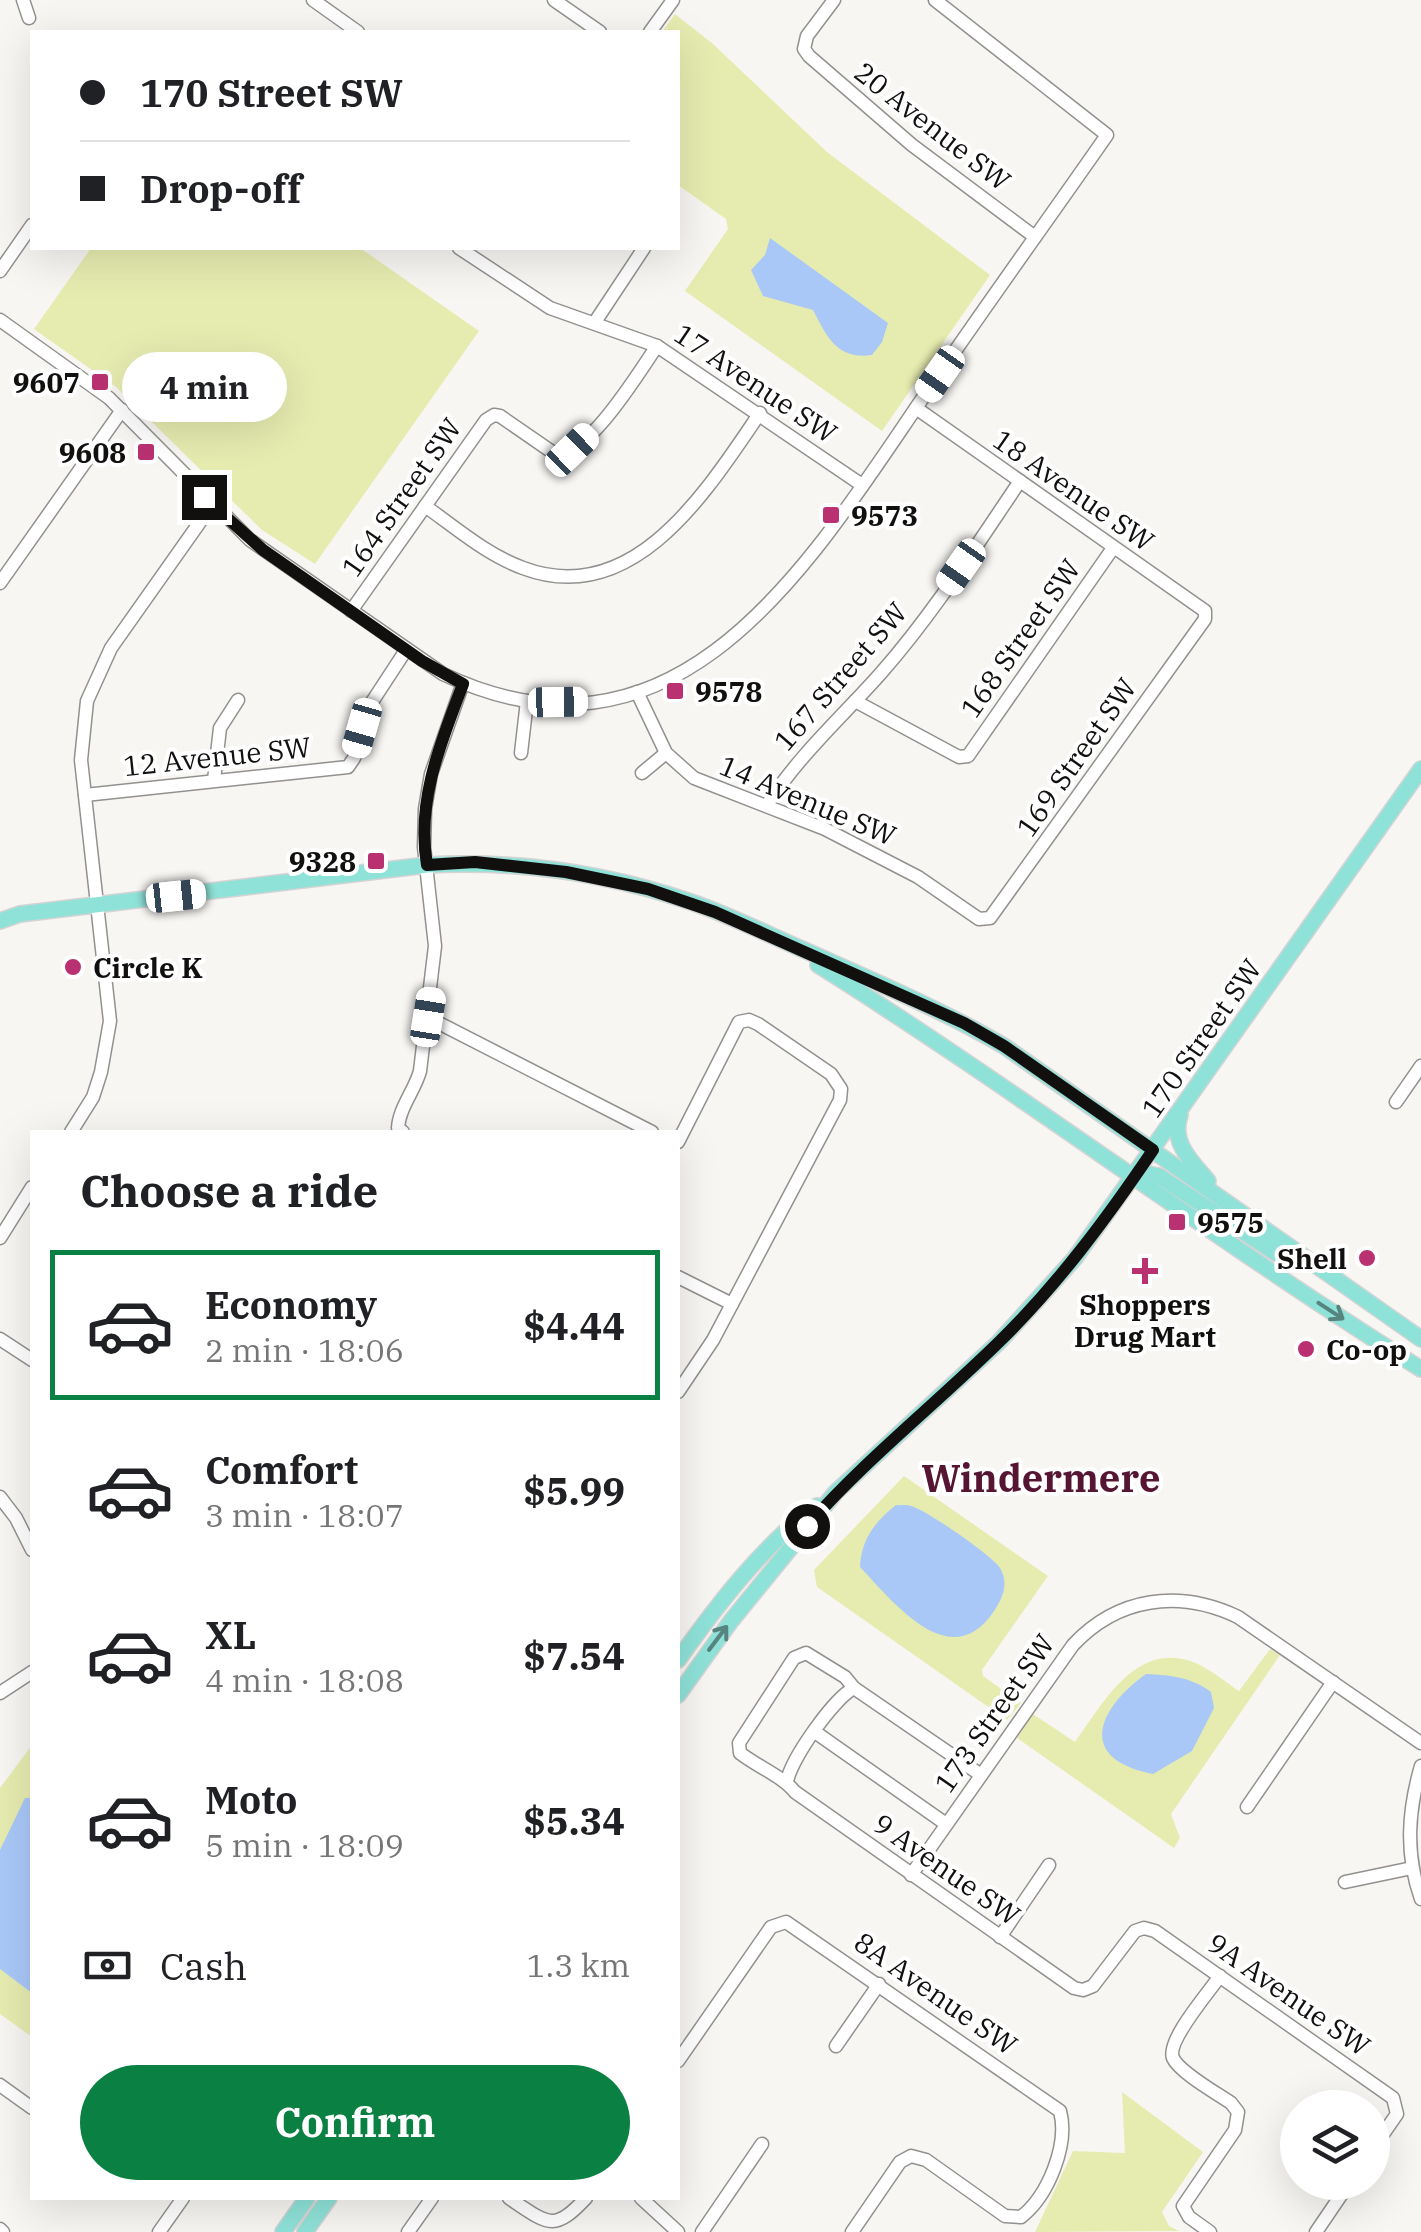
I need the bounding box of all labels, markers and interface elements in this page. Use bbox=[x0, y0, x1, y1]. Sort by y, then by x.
street label: 20 Avenue SW bbox=[847, 53, 1019, 199]
text: 170 Street SW bbox=[140, 68, 403, 117]
text: Drop-off bbox=[140, 164, 302, 213]
street label: 17 Avenue SW bbox=[668, 315, 844, 451]
car bbox=[911, 341, 969, 407]
callout: 4 min bbox=[121, 352, 286, 422]
place label: 9607 bbox=[13, 364, 80, 401]
text: 4 min bbox=[160, 366, 249, 408]
marker: 9607 bbox=[89, 371, 111, 393]
street label: 164 Street SW bbox=[333, 410, 469, 584]
car bbox=[540, 418, 604, 482]
street label: 18 Avenue SW bbox=[986, 421, 1162, 559]
place label: 9608 bbox=[59, 434, 126, 471]
marker: 9608 bbox=[135, 441, 157, 463]
route end bbox=[182, 475, 227, 520]
place label: 9573 bbox=[851, 497, 918, 534]
marker: 9573 bbox=[820, 504, 842, 526]
car bbox=[932, 534, 990, 600]
street label: 168 Street SW bbox=[952, 551, 1088, 725]
street label: 167 Street SW bbox=[765, 594, 915, 758]
street label: 169 Street SW bbox=[1008, 670, 1144, 844]
place label: 9578 bbox=[695, 673, 762, 710]
marker: 9578 bbox=[664, 680, 686, 702]
car bbox=[528, 686, 588, 718]
car bbox=[339, 695, 385, 761]
street label: 12 Avenue SW bbox=[121, 728, 313, 784]
street label: 14 Avenue SW bbox=[714, 746, 902, 854]
place label: 9328 bbox=[289, 843, 356, 880]
marker: 9328 bbox=[365, 850, 387, 872]
car bbox=[145, 878, 207, 914]
place label: Circle K bbox=[93, 949, 203, 986]
street label: 170 Street SW bbox=[1133, 951, 1269, 1125]
marker: Circle K bbox=[62, 956, 84, 978]
car bbox=[408, 985, 448, 1049]
text: Choose a ride bbox=[80, 1161, 378, 1219]
place label: 9575 bbox=[1197, 1204, 1264, 1241]
marker: 9575 bbox=[1166, 1211, 1188, 1233]
place label: Shell bbox=[1277, 1240, 1347, 1277]
marker: Shell bbox=[1356, 1247, 1378, 1269]
marker: Shoppers Drug Mart bbox=[1134, 1260, 1156, 1282]
icon: car bbox=[85, 1280, 175, 1370]
text: Economy bbox=[205, 1280, 377, 1329]
place label: Shoppers Drug Mart bbox=[1074, 1286, 1216, 1355]
text: $4.44 bbox=[523, 1301, 625, 1350]
one-way arrow bbox=[1316, 1301, 1344, 1322]
text: 2 min · 18:06 bbox=[205, 1329, 404, 1371]
place label: Co-op bbox=[1326, 1331, 1407, 1368]
marker: Co-op bbox=[1295, 1338, 1317, 1360]
icon: car bbox=[85, 1445, 175, 1535]
text: Comfort bbox=[205, 1445, 358, 1494]
district label: Windermere bbox=[921, 1453, 1161, 1502]
text: $5.99 bbox=[523, 1466, 625, 1515]
text: 3 min · 18:07 bbox=[205, 1494, 404, 1536]
route start bbox=[785, 1504, 830, 1549]
icon: car bbox=[85, 1610, 175, 1700]
text: XL bbox=[205, 1610, 256, 1659]
one-way arrow bbox=[708, 1625, 729, 1652]
street label: 173 Street SW bbox=[926, 1626, 1062, 1800]
text: $7.54 bbox=[523, 1631, 625, 1680]
text: 4 min · 18:08 bbox=[205, 1659, 404, 1701]
icon: car bbox=[85, 1775, 175, 1865]
text: Moto bbox=[205, 1775, 297, 1824]
text: $5.34 bbox=[523, 1796, 625, 1845]
street label: 9 Avenue SW bbox=[866, 1805, 1028, 1933]
text: 5 min · 18:09 bbox=[205, 1824, 404, 1866]
street label: 8A Avenue SW bbox=[847, 1923, 1025, 2063]
street label: 9A Avenue SW bbox=[1200, 1924, 1378, 2064]
icon: cash bbox=[80, 1938, 135, 1993]
text: Cash bbox=[160, 1941, 247, 1990]
text: 1.3 km bbox=[526, 1944, 630, 1986]
button: Confirm bbox=[80, 2065, 630, 2180]
map controls bbox=[1280, 2090, 1390, 2200]
button: layers bbox=[1280, 2090, 1390, 2200]

